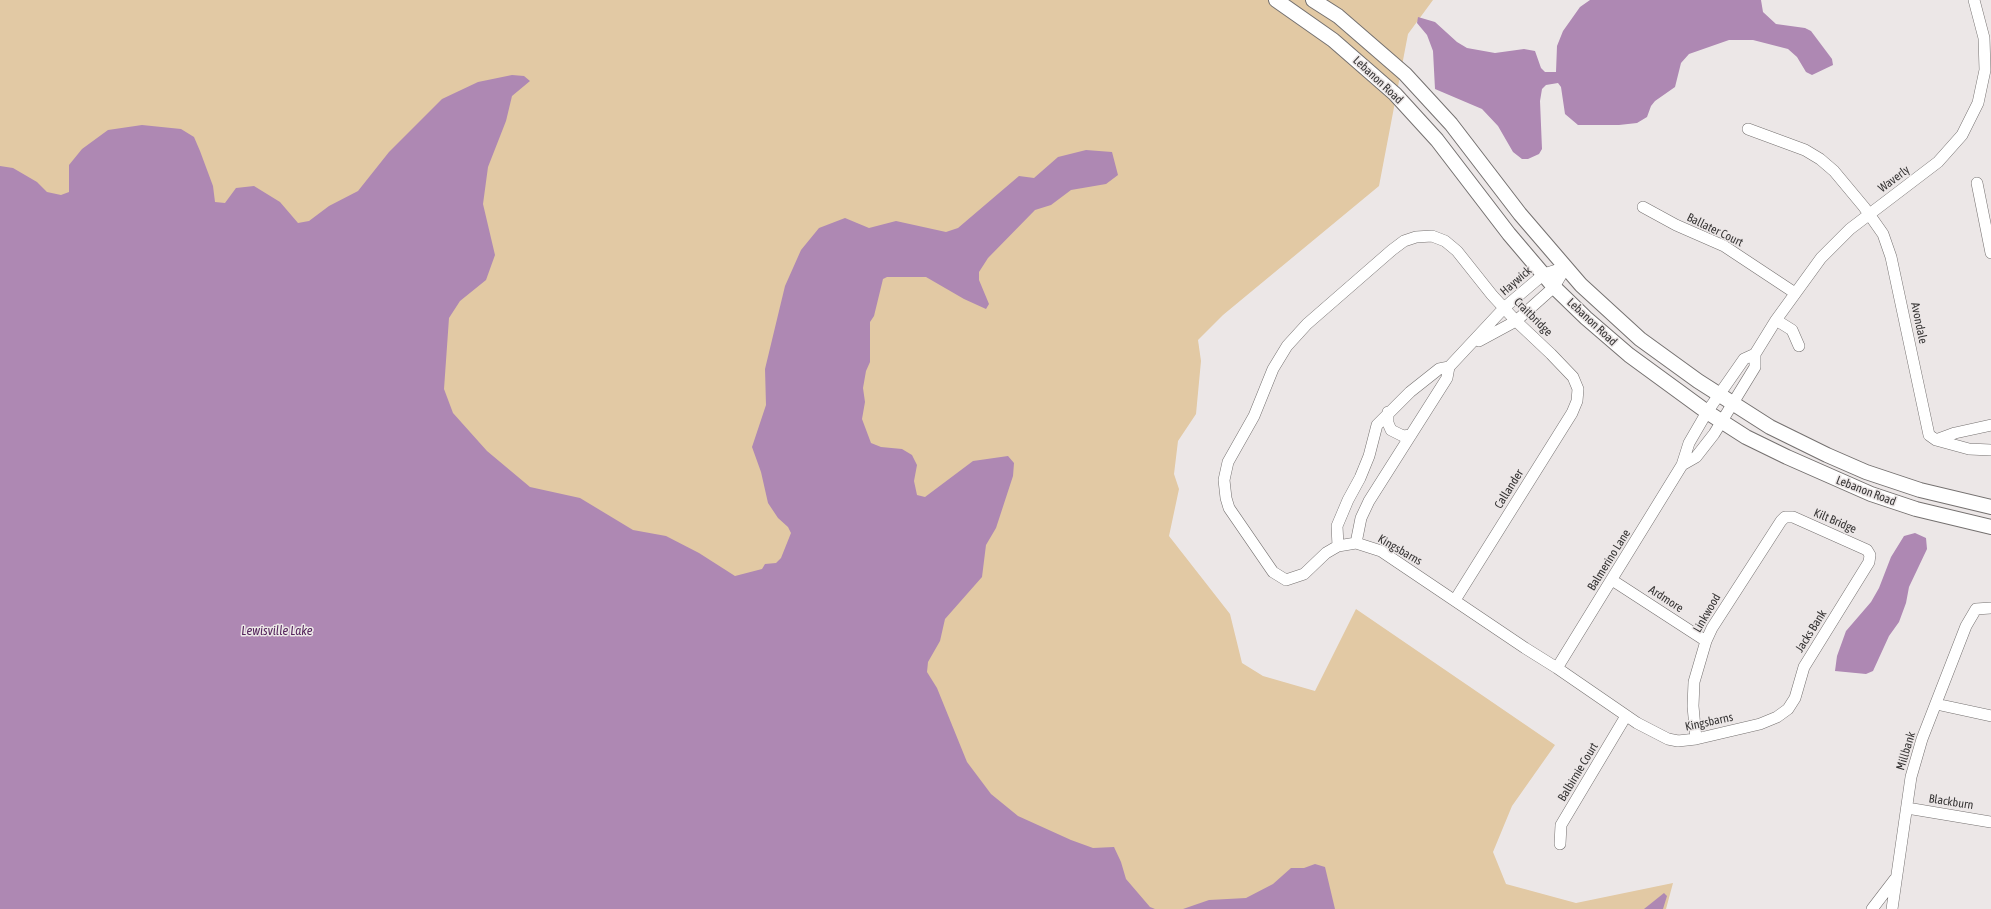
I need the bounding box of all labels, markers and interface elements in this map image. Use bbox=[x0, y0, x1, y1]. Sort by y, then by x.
street label: Lebanon Road bbox=[1350, 53, 1406, 107]
street label: Waverly bbox=[1875, 162, 1913, 196]
street label: Ballater Court bbox=[1684, 210, 1746, 250]
street label: Haywick bbox=[1497, 263, 1535, 299]
street label: Craitbridge bbox=[1511, 295, 1555, 339]
street label: Lebanon Road bbox=[1564, 295, 1620, 349]
street label: Avondale bbox=[1908, 301, 1930, 345]
street label: Callander bbox=[1491, 467, 1527, 511]
street label: Lebanon Road bbox=[1834, 473, 1898, 509]
street label: Kilt Bridge bbox=[1811, 506, 1859, 536]
street label: Balmerino Lane bbox=[1584, 527, 1634, 593]
street label: Kingsbarns bbox=[1375, 532, 1425, 568]
street label: Ardmore bbox=[1646, 583, 1686, 615]
street label: Linkwood bbox=[1690, 591, 1724, 635]
street label: Jacks Bank bbox=[1792, 607, 1830, 655]
water label: Lewisville Lake bbox=[241, 623, 313, 639]
street label: Kingsbarns bbox=[1684, 710, 1734, 734]
street label: Millbank bbox=[1893, 730, 1919, 772]
street label: Balbirnie Court bbox=[1555, 740, 1601, 804]
street label: Blackburn bbox=[1928, 791, 1974, 813]

